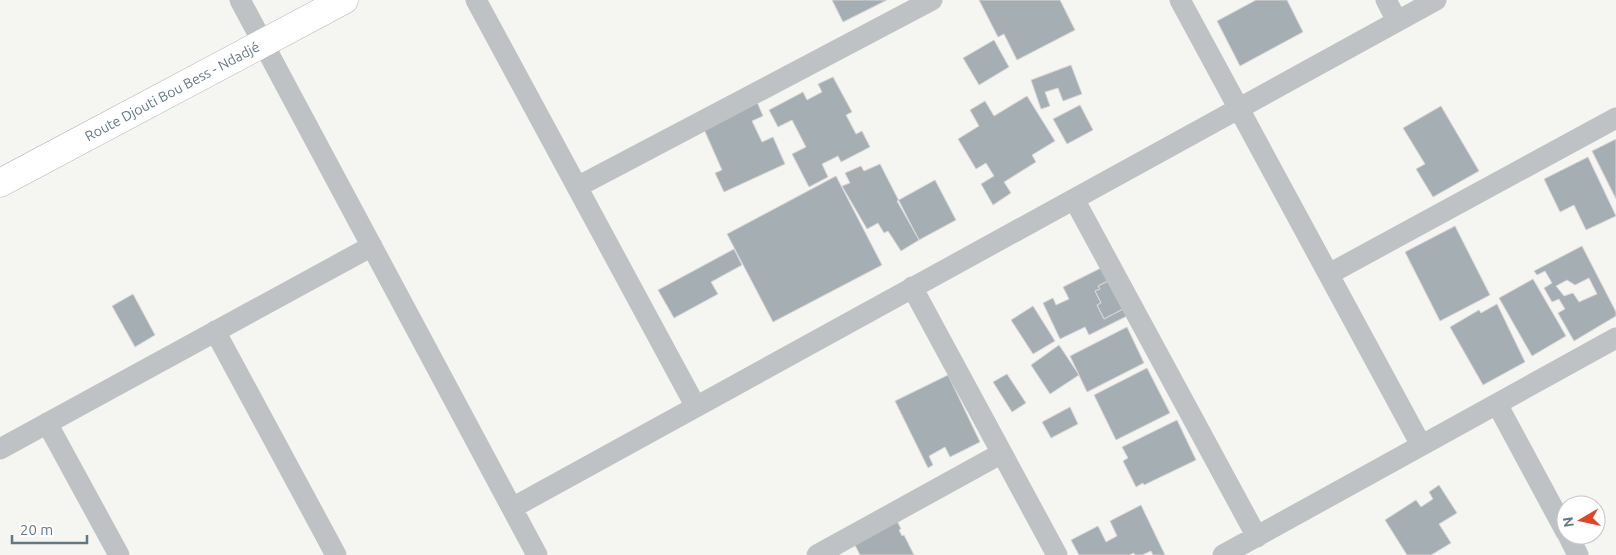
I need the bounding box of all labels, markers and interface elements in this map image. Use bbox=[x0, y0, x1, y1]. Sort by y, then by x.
street label: Route Djouti Bou Bess - Ndadjé bbox=[82, 38, 262, 144]
north arrow bbox=[1556, 495, 1606, 545]
scale bar bbox=[12, 512, 88, 544]
text: N bbox=[1559, 516, 1577, 528]
text: 20 m bbox=[20, 521, 53, 538]

